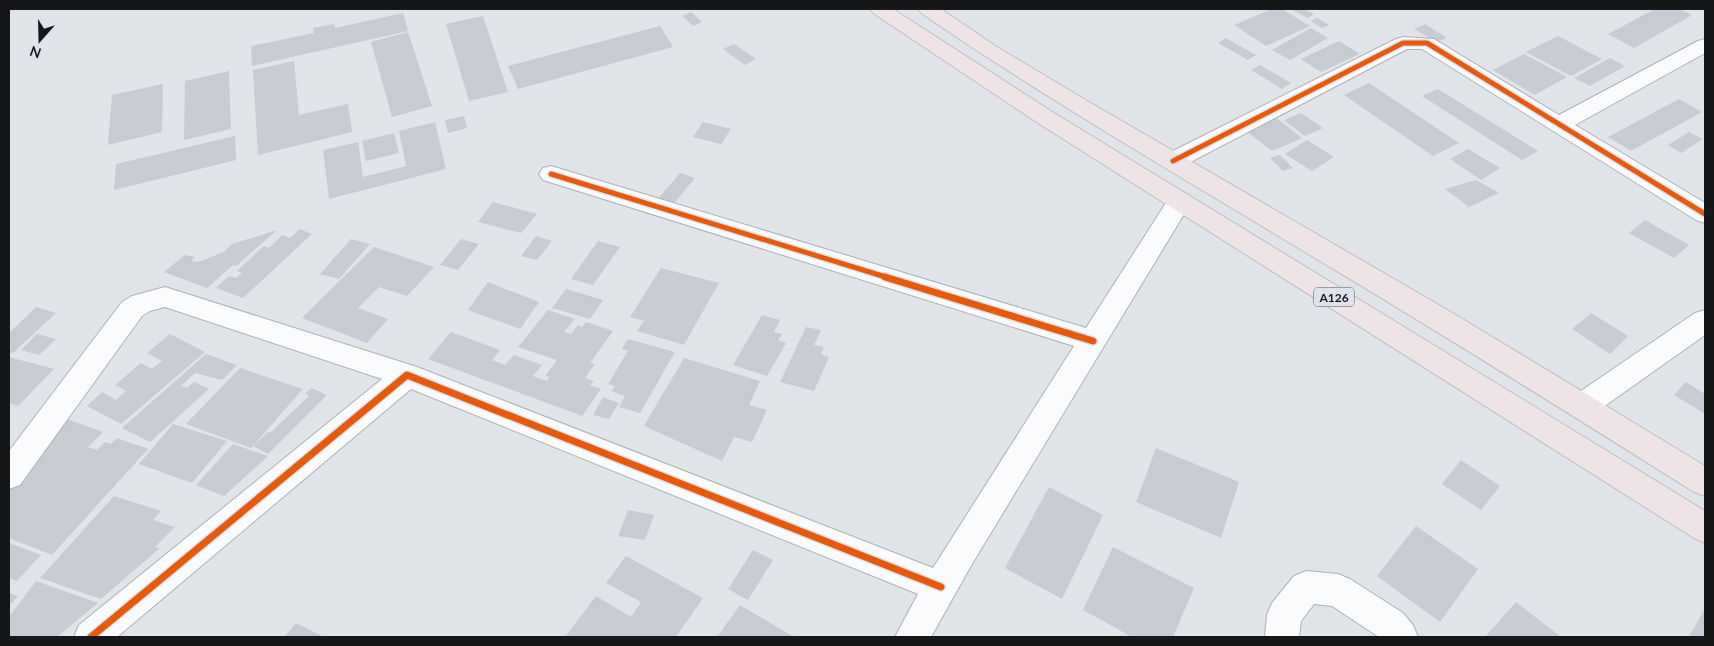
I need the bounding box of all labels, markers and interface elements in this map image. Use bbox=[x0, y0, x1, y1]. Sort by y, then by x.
north arrow bbox=[15, 15, 65, 65]
text: N bbox=[27, 43, 43, 63]
road number: A126 bbox=[1314, 288, 1354, 306]

